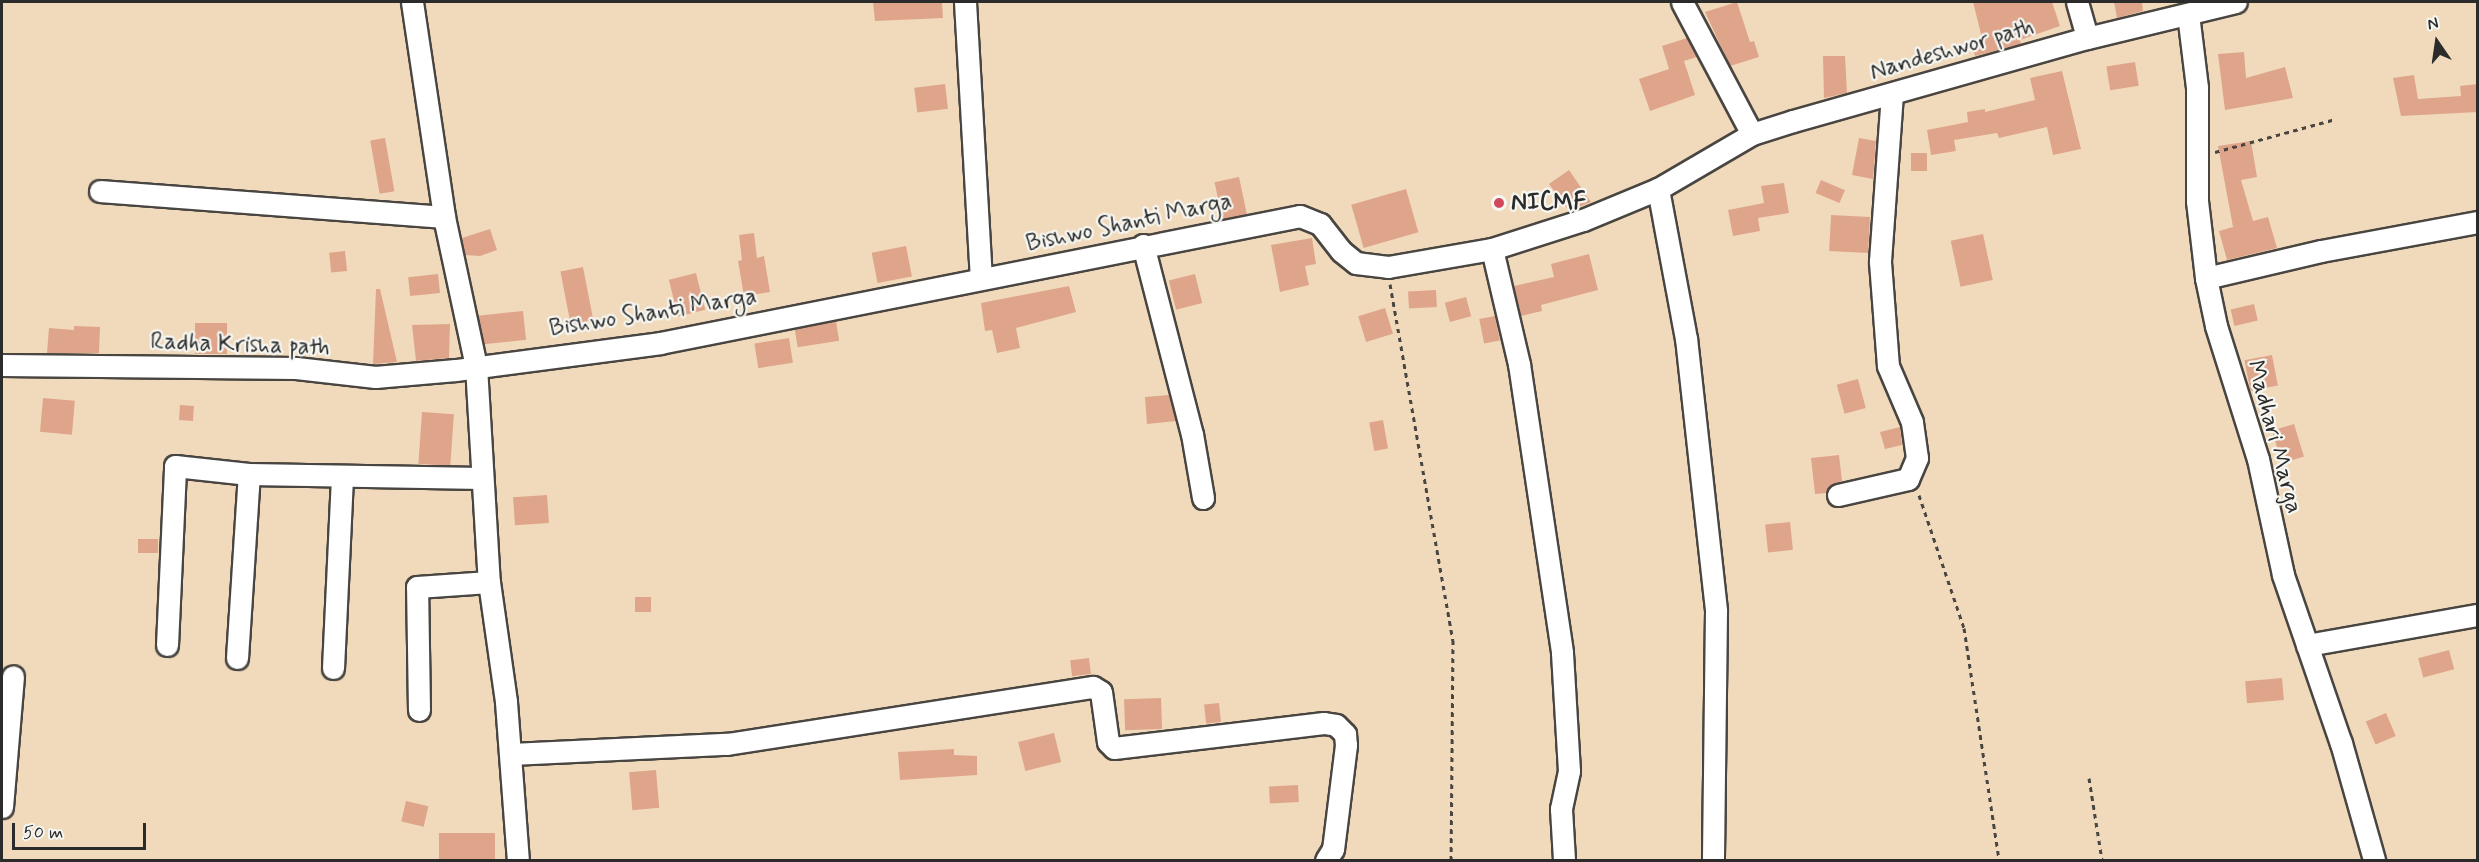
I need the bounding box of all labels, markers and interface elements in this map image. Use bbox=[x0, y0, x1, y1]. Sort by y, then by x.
north arrow bbox=[2407, 12, 2467, 72]
street label: Nandeshwor path bbox=[1866, 13, 2038, 87]
text: N bbox=[2425, 13, 2440, 35]
street label: Bishwo Shanti Marga bbox=[1019, 186, 1239, 260]
place label: NICMF bbox=[1511, 189, 1586, 217]
marker: NICMF bbox=[1492, 196, 1506, 210]
street label: Bishwo Shanti Marga bbox=[542, 282, 764, 344]
street label: Radha Krisha path bbox=[149, 327, 331, 363]
street label: Madhari Marga bbox=[2240, 358, 2308, 516]
scale bar bbox=[15, 811, 148, 849]
text: 50 m bbox=[23, 821, 63, 845]

